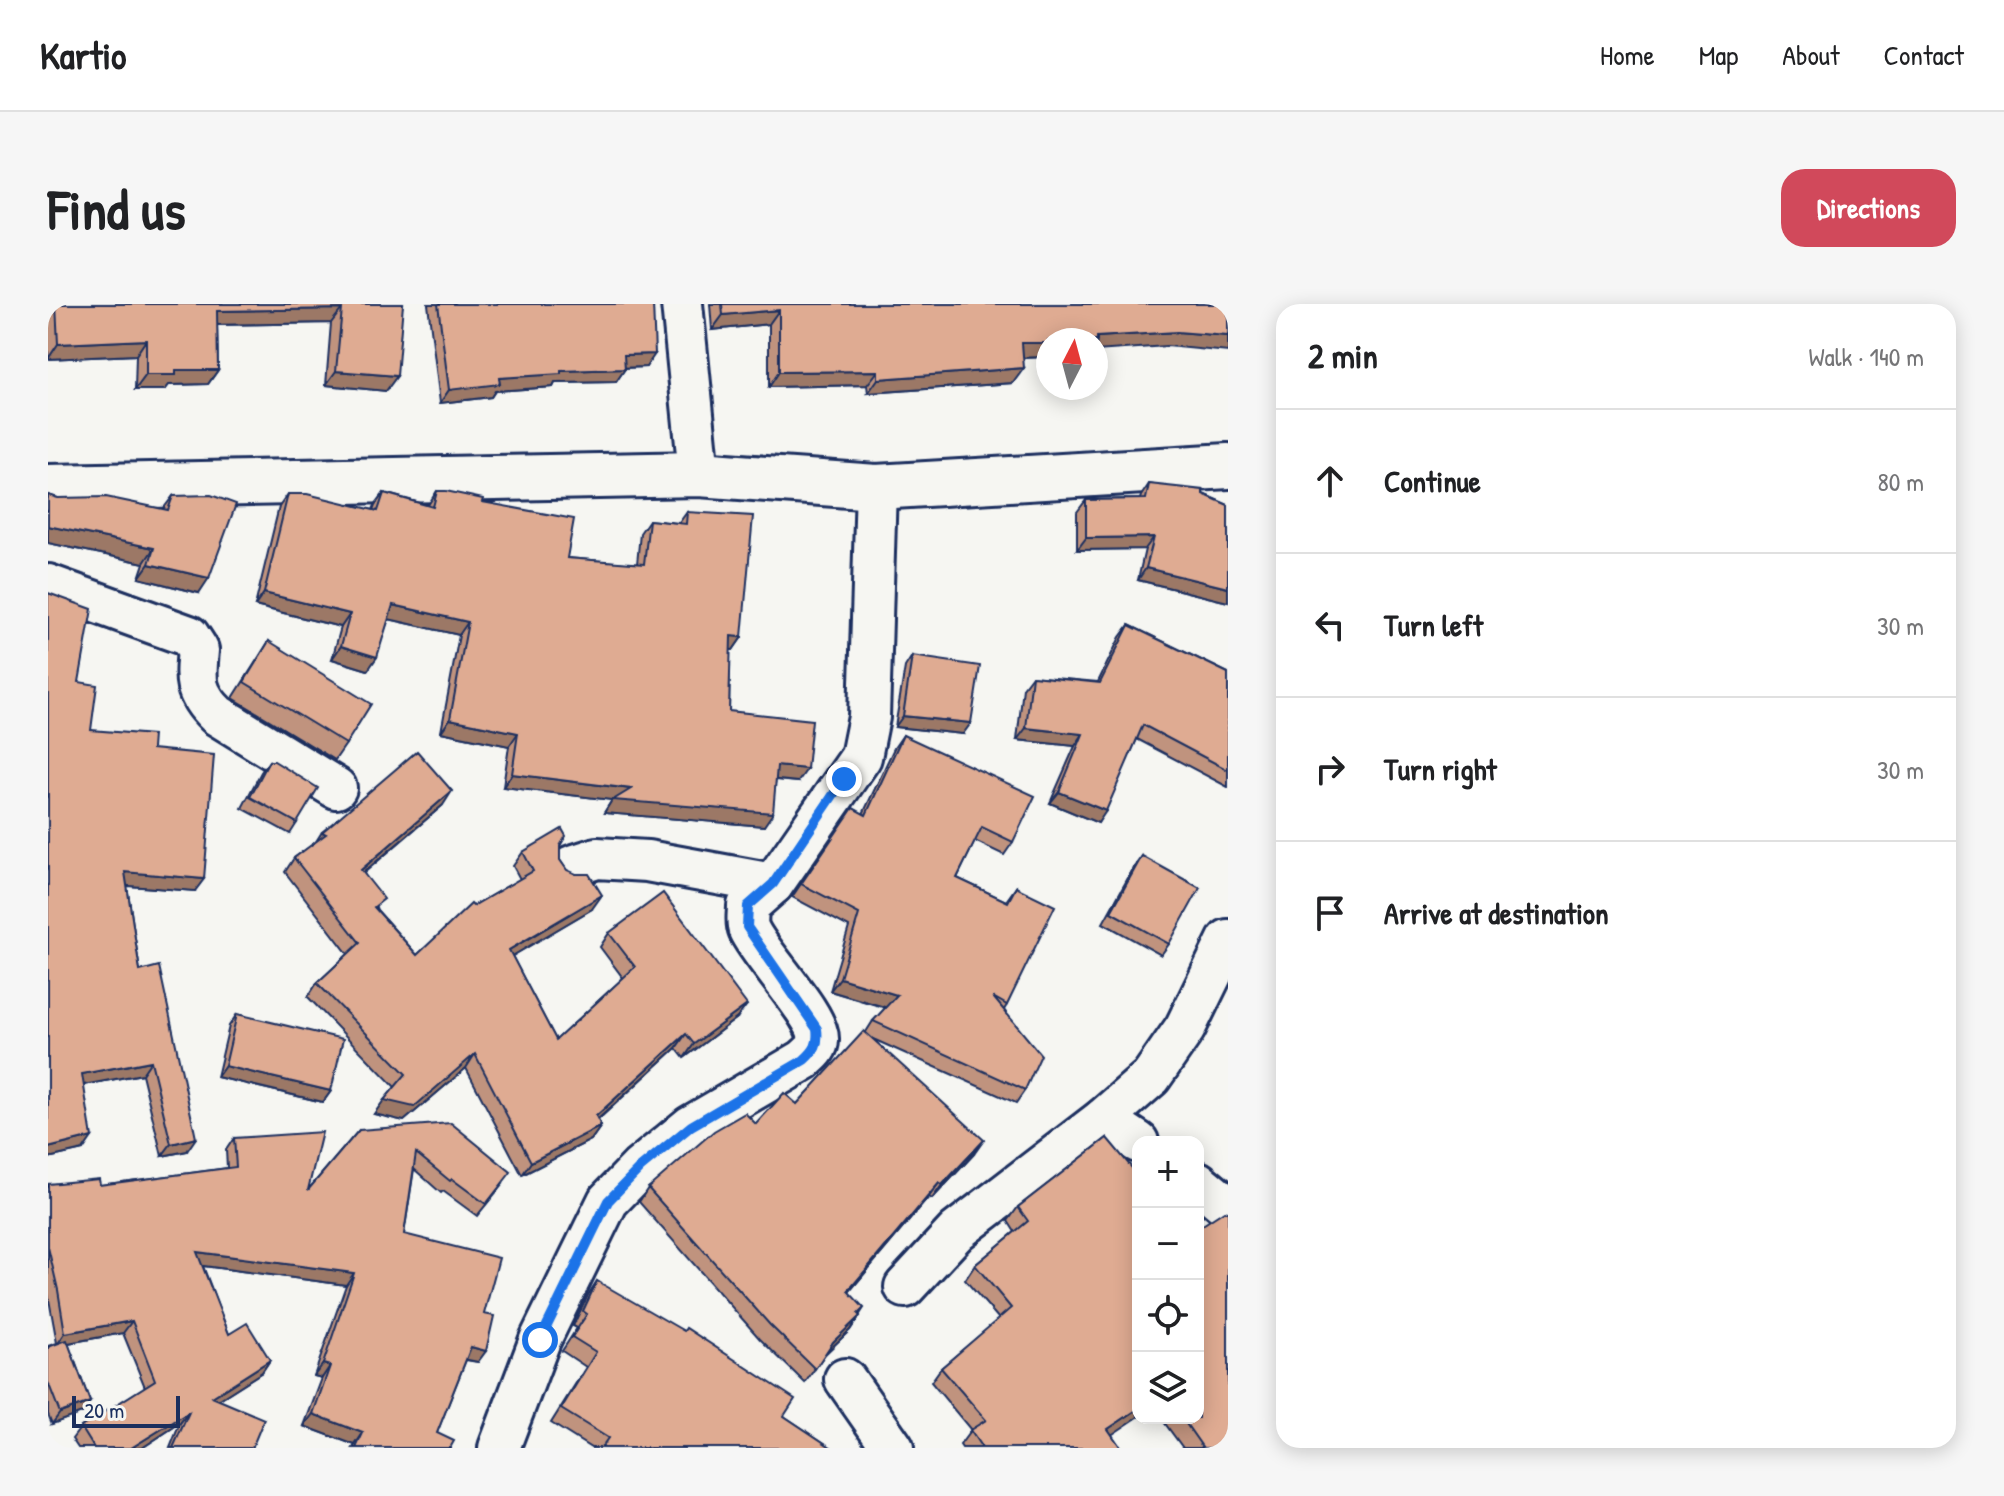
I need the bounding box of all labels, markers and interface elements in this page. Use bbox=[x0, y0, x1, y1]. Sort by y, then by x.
text: Kartio bbox=[40, 29, 126, 81]
text: Home bbox=[1600, 36, 1655, 74]
text: Map bbox=[1699, 36, 1738, 74]
text: About bbox=[1782, 36, 1840, 74]
text: Contact bbox=[1884, 36, 1964, 74]
button: Directions bbox=[1781, 169, 1956, 247]
text: Find us bbox=[48, 171, 186, 246]
north arrow bbox=[1036, 328, 1108, 400]
text: 2 min bbox=[1308, 333, 1378, 379]
text: Walk · 140 m bbox=[1808, 339, 1924, 374]
icon: ahead bbox=[1308, 459, 1352, 503]
text: Continue bbox=[1384, 461, 1481, 501]
text: 80 m bbox=[1877, 464, 1924, 499]
icon: left bbox=[1308, 603, 1352, 647]
text: Turn left bbox=[1384, 605, 1483, 645]
text: 30 m bbox=[1877, 608, 1924, 643]
icon: right bbox=[1308, 747, 1352, 791]
text: Turn right bbox=[1384, 749, 1497, 789]
text: 30 m bbox=[1877, 752, 1924, 787]
route end bbox=[826, 761, 862, 797]
icon: arrive bbox=[1308, 891, 1352, 935]
text: Arrive at destination bbox=[1384, 893, 1609, 933]
map controls bbox=[1132, 1136, 1204, 1424]
button: + bbox=[1132, 1136, 1204, 1208]
button: − bbox=[1132, 1208, 1204, 1280]
button: locate bbox=[1132, 1280, 1204, 1352]
route start bbox=[522, 1322, 558, 1358]
button: layers bbox=[1132, 1352, 1204, 1424]
scale bar bbox=[72, 1392, 180, 1428]
text: 20 m bbox=[84, 1395, 124, 1425]

